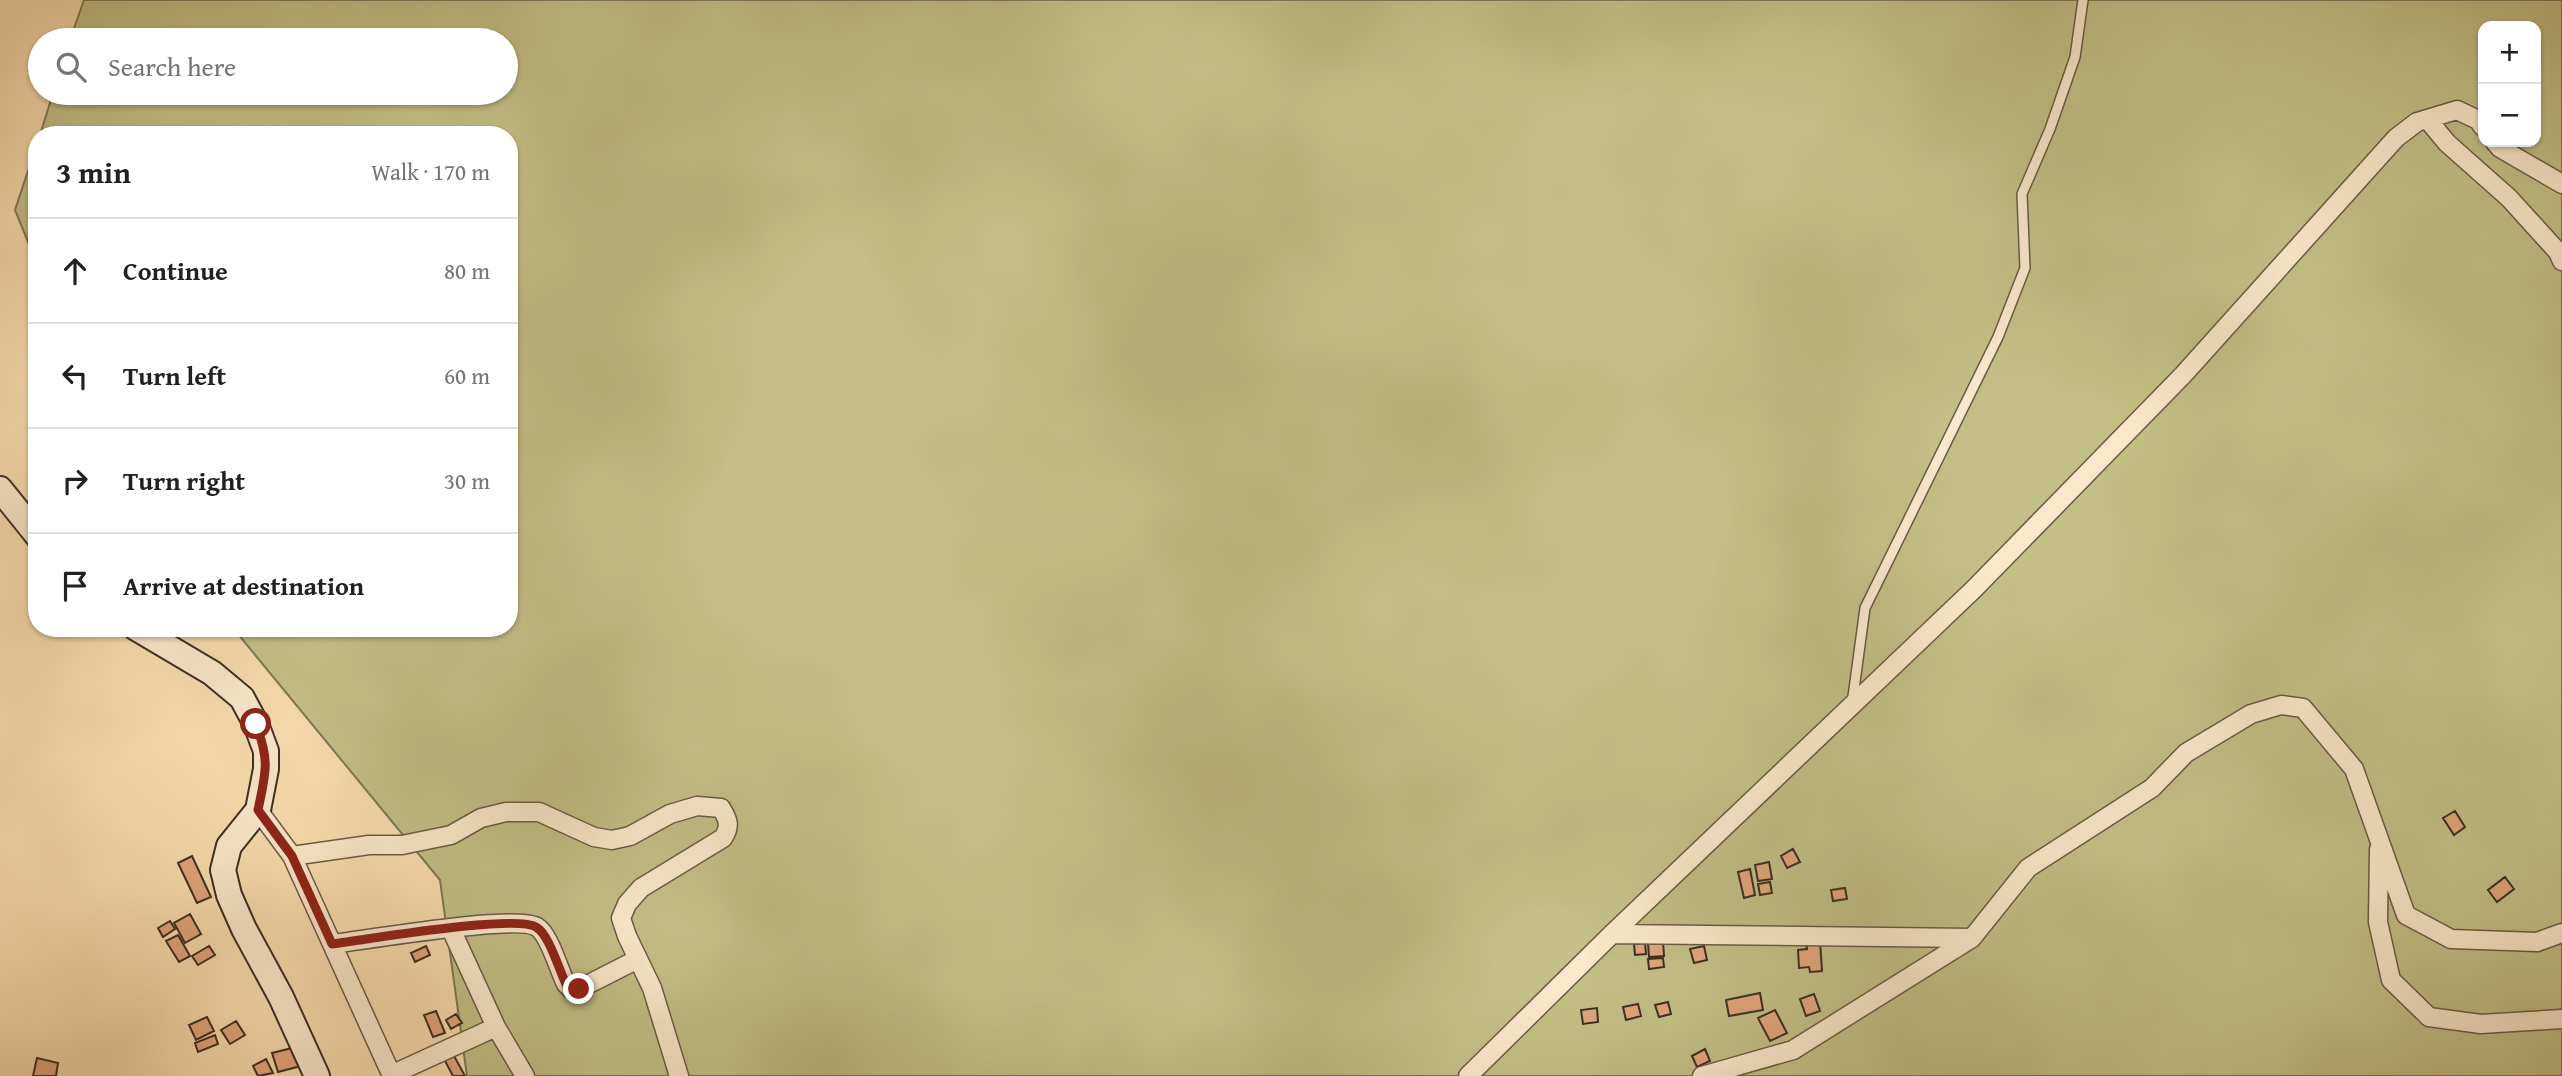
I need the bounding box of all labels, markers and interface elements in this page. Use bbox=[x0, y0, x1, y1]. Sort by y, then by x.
map controls bbox=[2478, 21, 2541, 147]
button: + bbox=[2478, 21, 2541, 84]
search box bbox=[28, 28, 518, 105]
text: Search here bbox=[108, 47, 236, 86]
icon: search bbox=[52, 48, 90, 86]
button: − bbox=[2478, 84, 2541, 147]
text: 3 min bbox=[56, 150, 131, 194]
text: Walk · 170 m bbox=[371, 155, 490, 188]
text: Continue bbox=[123, 251, 228, 290]
icon: ahead bbox=[56, 252, 94, 290]
text: 80 m bbox=[444, 254, 490, 287]
text: Turn left bbox=[123, 356, 226, 395]
icon: left bbox=[56, 357, 94, 395]
text: 60 m bbox=[444, 359, 490, 392]
text: Turn right bbox=[123, 461, 245, 500]
icon: right bbox=[56, 462, 94, 500]
text: 30 m bbox=[444, 464, 490, 497]
text: Arrive at destination bbox=[123, 566, 364, 605]
icon: arrive bbox=[56, 567, 94, 605]
route start bbox=[240, 708, 271, 739]
route end bbox=[563, 973, 594, 1004]

